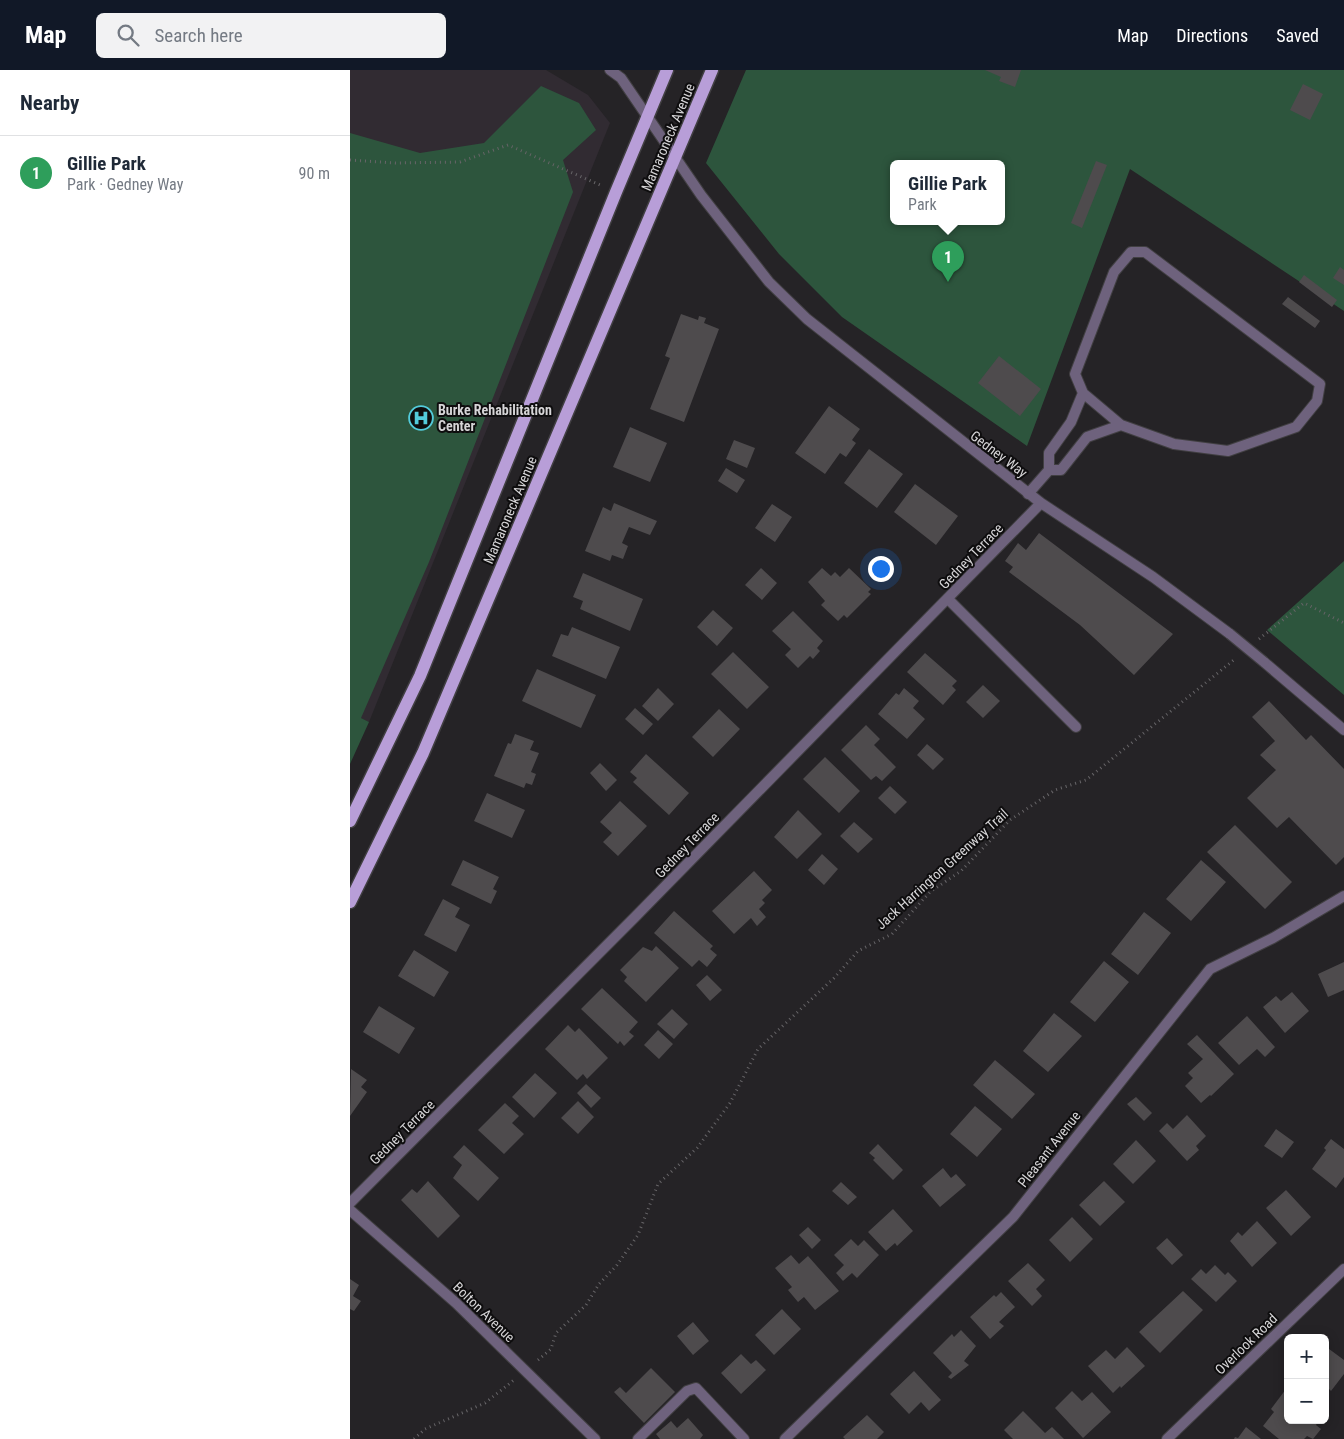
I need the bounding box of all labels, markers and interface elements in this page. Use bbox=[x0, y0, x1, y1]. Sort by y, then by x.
search box bbox=[96, 13, 446, 58]
text: Map bbox=[25, 21, 66, 49]
icon: search bbox=[114, 21, 142, 49]
text: Search here bbox=[154, 24, 243, 47]
text: Map bbox=[1117, 25, 1148, 46]
text: Directions bbox=[1176, 25, 1248, 46]
text: Saved bbox=[1276, 25, 1319, 46]
street label: Mamaroneck Avenue bbox=[638, 80, 698, 193]
text: Nearby bbox=[20, 91, 79, 115]
text: Gillie Park bbox=[67, 152, 146, 175]
popup bbox=[890, 160, 1005, 225]
text: 1 bbox=[32, 164, 40, 183]
text: 90 m bbox=[298, 164, 330, 183]
text: Gillie Park bbox=[908, 172, 987, 195]
text: Park · Gedney Way bbox=[67, 175, 183, 194]
text: Park bbox=[908, 195, 937, 214]
pin: 1 bbox=[932, 241, 964, 282]
place label: Burke Rehabilitation Center bbox=[438, 402, 552, 434]
hospital icon: Burke Rehabilitation Center bbox=[408, 405, 434, 431]
street label: Gedney Way bbox=[967, 427, 1031, 481]
street label: Mamaroneck Avenue bbox=[480, 453, 540, 566]
street label: Gedney Terrace bbox=[936, 520, 1007, 592]
your location bbox=[868, 556, 894, 582]
street label: Jack Harrington Greenway Trail bbox=[873, 806, 1011, 932]
street label: Gedney Terrace bbox=[652, 809, 723, 881]
street label: Gedney Terrace bbox=[366, 1096, 438, 1168]
street label: Pleasant Avenue bbox=[1014, 1108, 1084, 1190]
street label: Bolton Avenue bbox=[450, 1279, 518, 1346]
street label: Overlook Road bbox=[1212, 1310, 1280, 1378]
map controls bbox=[1284, 1334, 1329, 1424]
button: + bbox=[1284, 1334, 1329, 1379]
button: − bbox=[1284, 1379, 1329, 1424]

